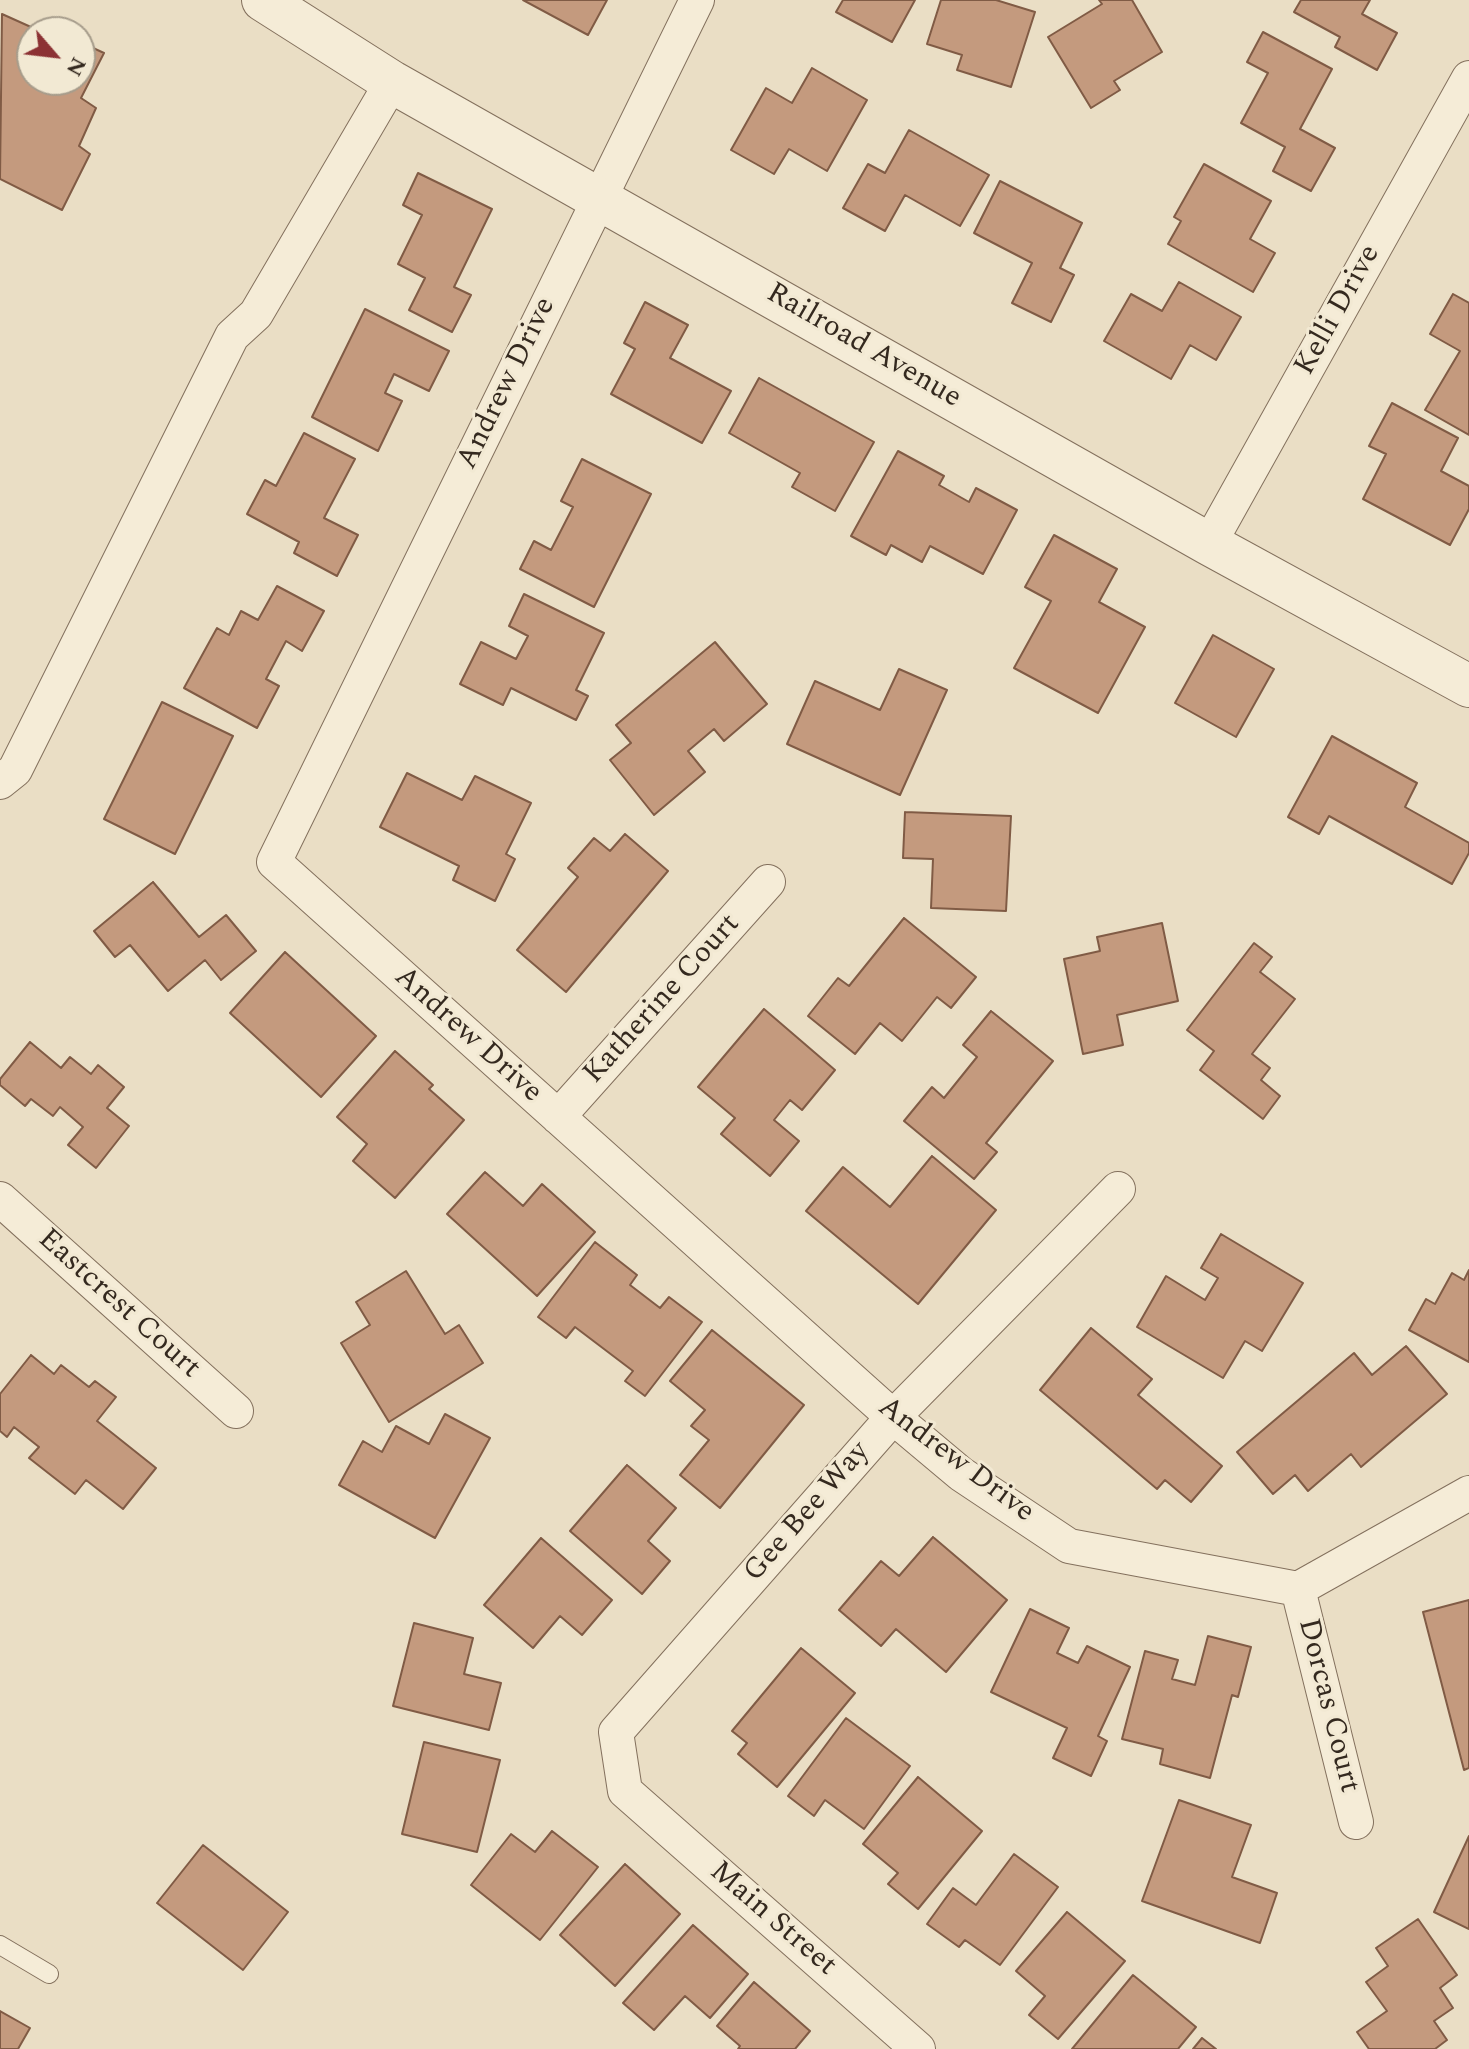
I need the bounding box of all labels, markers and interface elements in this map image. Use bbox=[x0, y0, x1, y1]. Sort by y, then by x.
north arrow bbox=[16, 16, 96, 96]
text: N bbox=[57, 51, 95, 82]
street label: Kelli Drive bbox=[1288, 240, 1390, 382]
street label: Railroad Avenue bbox=[759, 277, 967, 417]
street label: Andrew Drive bbox=[451, 292, 565, 476]
street label: Katherine Court bbox=[577, 908, 749, 1092]
street label: Andrew Drive bbox=[386, 960, 548, 1112]
street label: Eastcrest Court bbox=[29, 1223, 207, 1387]
street label: Andrew Drive bbox=[870, 1390, 1040, 1532]
street label: Gee Bee Way bbox=[737, 1436, 879, 1590]
street label: Dorcas Court bbox=[1288, 1615, 1366, 1797]
street label: Main Street bbox=[701, 1855, 843, 1985]

